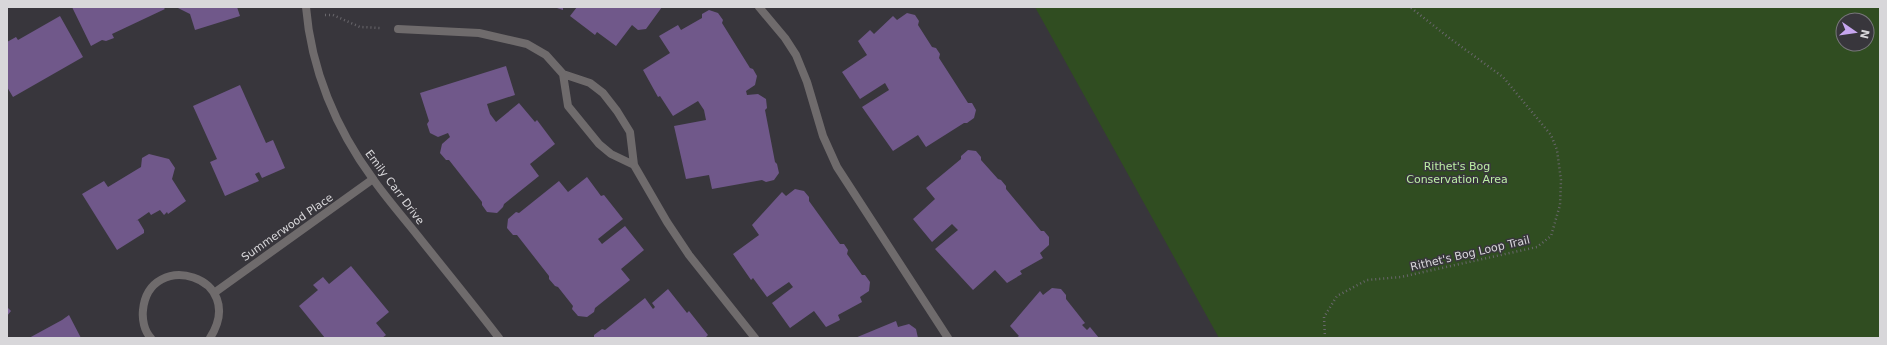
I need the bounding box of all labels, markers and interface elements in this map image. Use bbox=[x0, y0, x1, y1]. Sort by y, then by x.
north arrow bbox=[1835, 12, 1875, 52]
text: N bbox=[1857, 28, 1872, 40]
street label: Emily Carr Drive bbox=[362, 147, 427, 227]
park label: Rithet's Bog Conservation Area bbox=[1406, 160, 1508, 186]
street label: Summerwood Place bbox=[239, 191, 336, 264]
street label: Rithet's Bog Loop Trail bbox=[1409, 233, 1531, 274]

